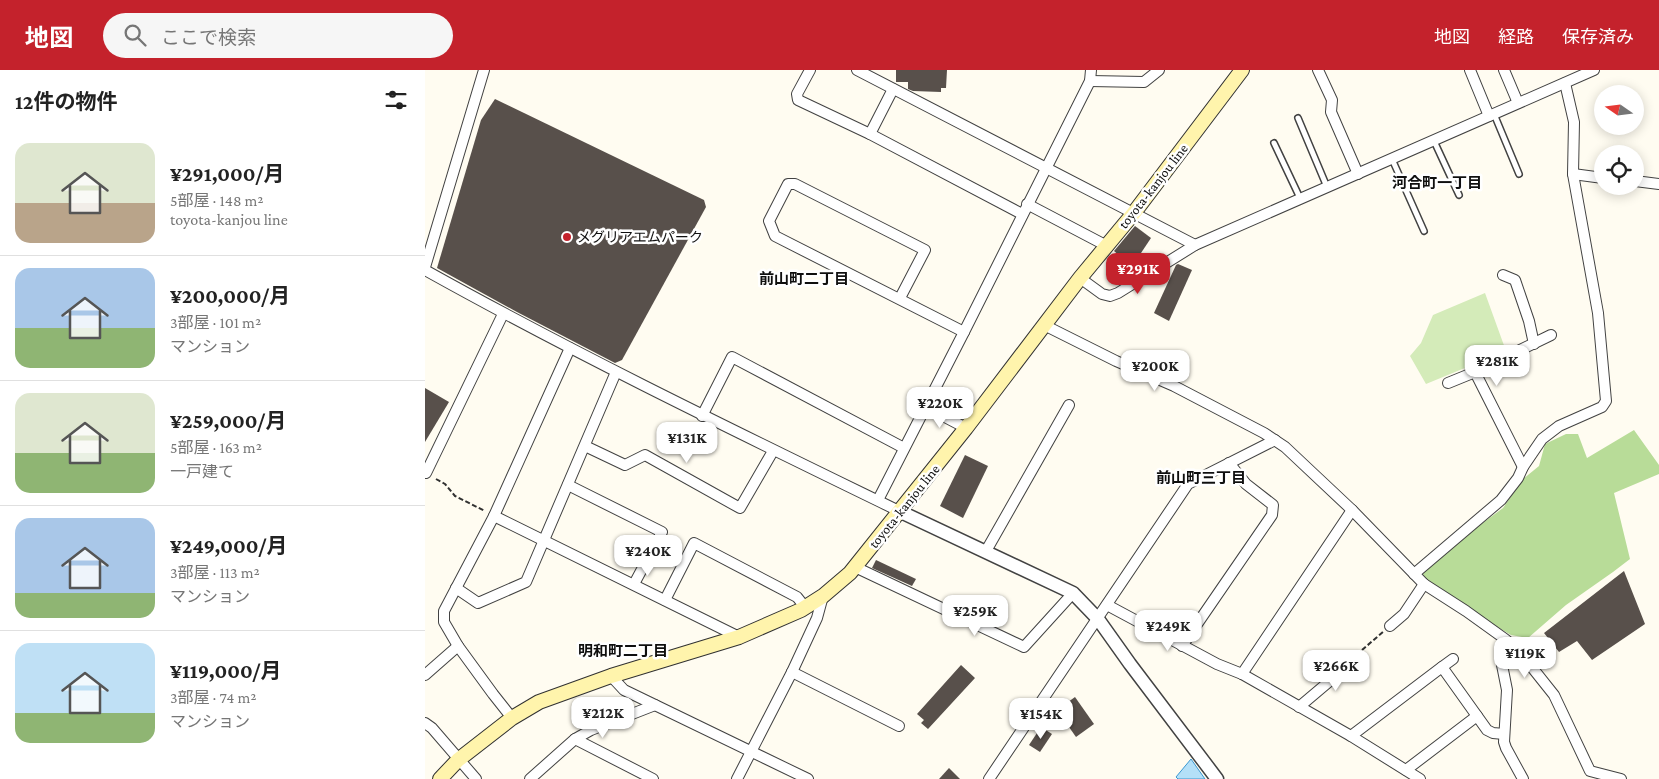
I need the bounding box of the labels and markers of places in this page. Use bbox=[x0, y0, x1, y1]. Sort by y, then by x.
place label: メグリアエムパーク bbox=[577, 229, 703, 245]
marker: メグリアエムパーク bbox=[561, 231, 573, 243]
pin: ¥291K bbox=[1103, 252, 1173, 295]
pin: ¥281K bbox=[1462, 344, 1532, 387]
pin: ¥200K bbox=[1120, 350, 1190, 392]
pin: ¥220K bbox=[905, 386, 975, 429]
pin: ¥131K bbox=[652, 422, 722, 464]
pin: ¥240K bbox=[613, 534, 683, 577]
pin: ¥259K bbox=[940, 594, 1010, 637]
pin: ¥249K bbox=[1133, 610, 1203, 652]
pin: ¥119K bbox=[1490, 636, 1560, 679]
pin: ¥266K bbox=[1301, 650, 1371, 692]
pin: ¥212K bbox=[568, 696, 638, 739]
pin: ¥154K bbox=[1006, 698, 1076, 740]

